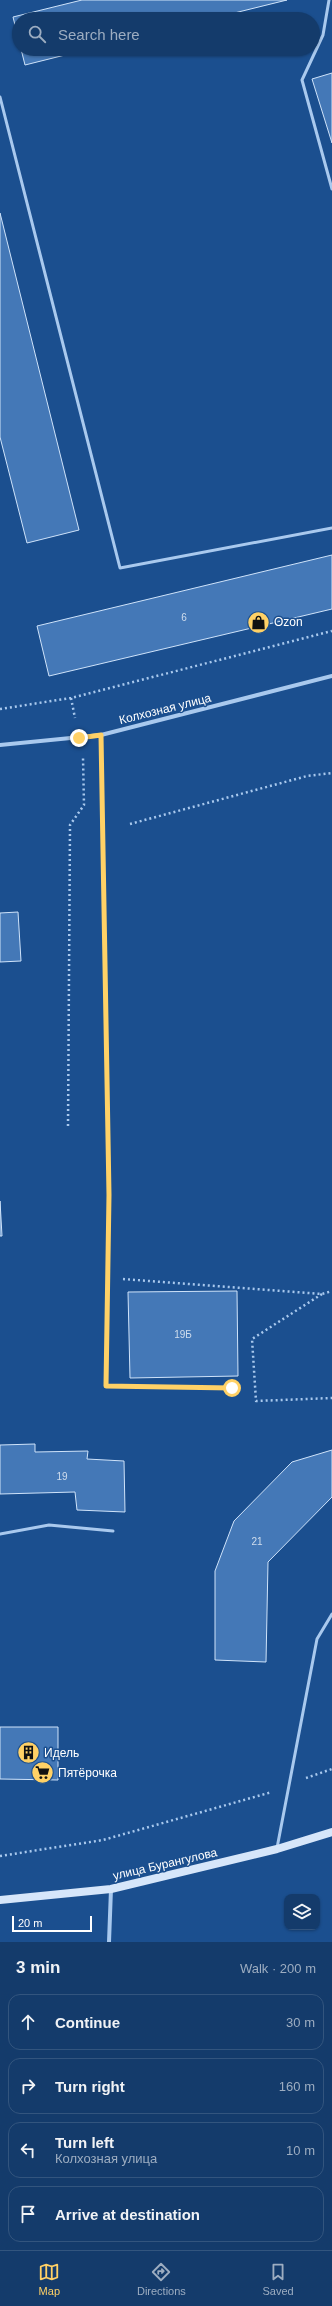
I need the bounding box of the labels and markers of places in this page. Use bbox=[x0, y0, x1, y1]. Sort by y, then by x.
shop icon: Ozon bbox=[246, 609, 272, 635]
place label: Ozon bbox=[274, 615, 303, 629]
building icon: Идель bbox=[16, 1740, 42, 1766]
place label: Идель bbox=[44, 1746, 79, 1760]
supermarket icon: Пятёрочка bbox=[29, 1760, 55, 1786]
place label: Пятёрочка bbox=[58, 1766, 117, 1780]

